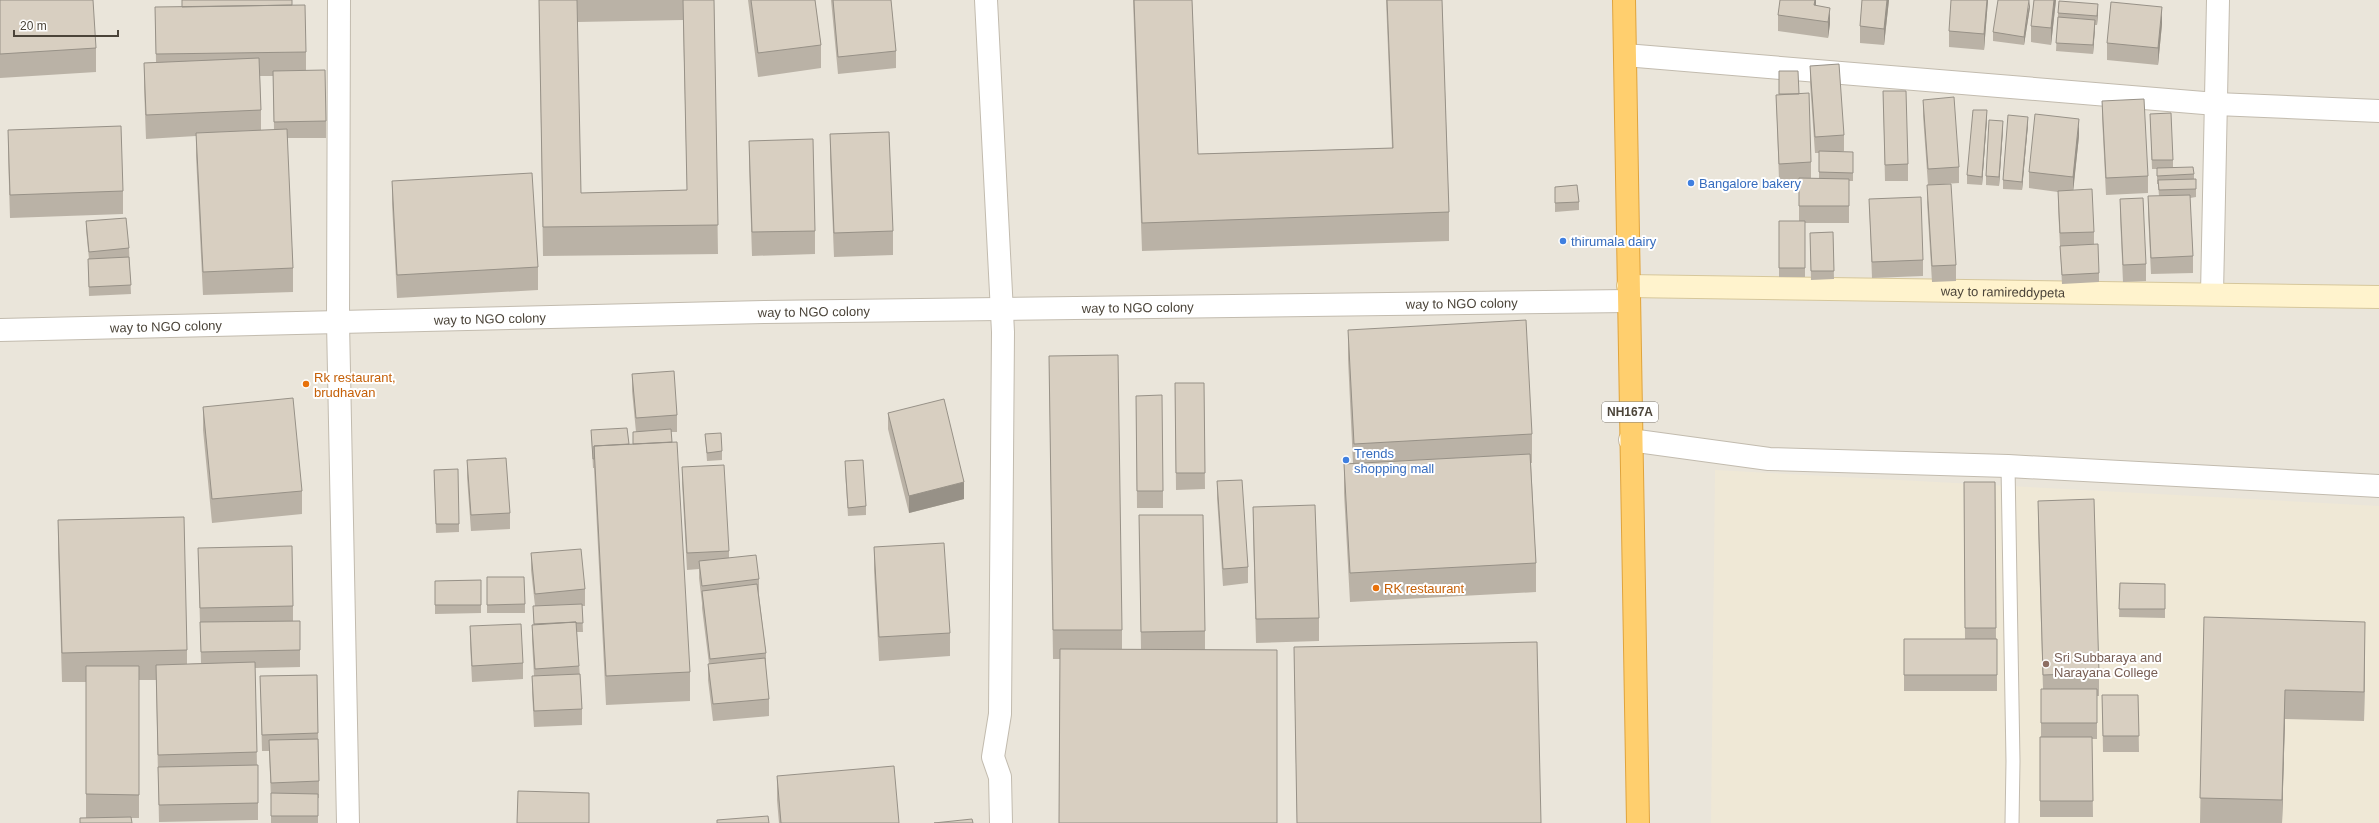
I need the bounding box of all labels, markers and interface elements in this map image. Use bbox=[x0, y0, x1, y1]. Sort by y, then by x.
scale bar bbox=[14, 12, 118, 38]
text: 20 m bbox=[20, 19, 47, 33]
place label: Bangalore bakery bbox=[1699, 176, 1801, 191]
marker: Bangalore bakery bbox=[1686, 178, 1696, 188]
place label: thirumala dairy bbox=[1571, 234, 1657, 249]
marker: thirumala dairy bbox=[1558, 236, 1568, 246]
street label: way to ramireddypeta bbox=[1940, 284, 2066, 300]
street label: way to NGO colony bbox=[1405, 295, 1518, 312]
street label: way to NGO colony bbox=[1081, 300, 1194, 316]
street label: way to NGO colony bbox=[757, 304, 870, 320]
street label: way to NGO colony bbox=[433, 310, 547, 328]
street label: way to NGO colony bbox=[109, 318, 223, 335]
place label: Rk restaurant, brudhavan bbox=[314, 370, 396, 400]
marker: Rk restaurant, brudhavan bbox=[301, 379, 311, 389]
road number: NH167A bbox=[1602, 402, 1658, 422]
place label: Trends shopping mall bbox=[1354, 446, 1434, 476]
marker: Trends shopping mall bbox=[1341, 455, 1351, 465]
place label: RK restaurant bbox=[1384, 581, 1465, 596]
marker: RK restaurant bbox=[1371, 583, 1381, 593]
place label: Sri Subbaraya and Narayana College bbox=[2054, 650, 2162, 680]
marker: Sri Subbaraya and Narayana College bbox=[2041, 659, 2051, 669]

